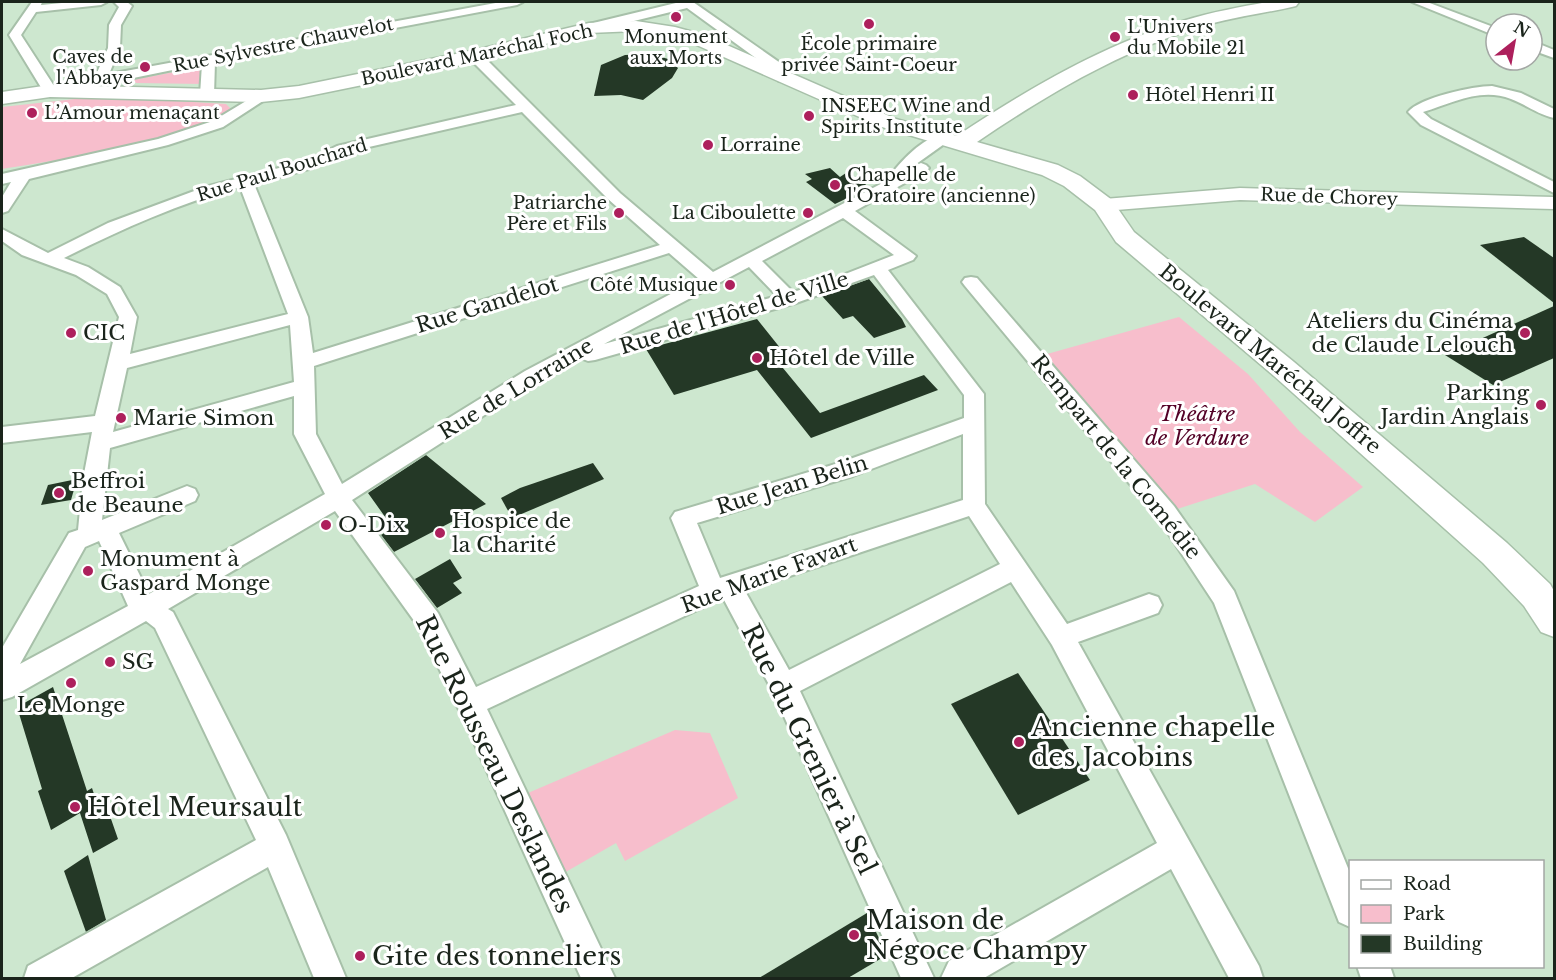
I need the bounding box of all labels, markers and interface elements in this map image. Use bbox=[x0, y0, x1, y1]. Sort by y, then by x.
marker: Monument aux Morts bbox=[669, 10, 683, 24]
north arrow bbox=[1484, 12, 1544, 72]
street label: Rue Sylvestre Chauvelot bbox=[171, 13, 395, 77]
place label: L'Univers du Mobile 21 bbox=[1127, 16, 1246, 59]
marker: École primaire privée Saint-Coeur bbox=[862, 17, 876, 31]
text: N bbox=[1510, 17, 1533, 42]
street label: Boulevard Maréchal Foch bbox=[359, 20, 595, 90]
place label: Monument aux Morts bbox=[624, 26, 728, 69]
marker: L'Univers du Mobile 21 bbox=[1108, 30, 1122, 44]
place label: École primaire privée Saint-Coeur bbox=[781, 32, 957, 76]
place label: Caves de l'Abbaye bbox=[52, 46, 133, 89]
marker: Caves de l'Abbaye bbox=[138, 60, 152, 74]
place label: Hôtel Henri II bbox=[1145, 84, 1275, 106]
marker: Hôtel Henri II bbox=[1126, 88, 1140, 102]
place label: INSEEC Wine and Spirits Institute bbox=[821, 95, 991, 138]
place label: L’Amour menaçant bbox=[44, 102, 220, 124]
marker: L’Amour menaçant bbox=[25, 106, 39, 120]
marker: INSEEC Wine and Spirits Institute bbox=[802, 109, 816, 123]
street label: Rue Paul Bouchard bbox=[194, 134, 370, 206]
place label: Lorraine bbox=[720, 134, 801, 156]
marker: Lorraine bbox=[701, 138, 715, 152]
place label: Chapelle de l'Oratoire (ancienne) bbox=[847, 164, 1035, 207]
marker: Chapelle de l'Oratoire (ancienne) bbox=[828, 178, 842, 192]
street label: Rue de Chorey bbox=[1260, 184, 1399, 210]
place label: Patriarche Père et Fils bbox=[506, 192, 607, 235]
place label: La Ciboulette bbox=[672, 202, 796, 224]
marker: Patriarche Père et Fils bbox=[612, 206, 626, 220]
marker: La Ciboulette bbox=[801, 206, 815, 220]
street label: Boulevard Maréchal Joffre bbox=[1154, 258, 1386, 460]
street label: Rue de l'Hôtel de Ville bbox=[616, 266, 852, 360]
street label: Rue Gandelot bbox=[413, 271, 562, 339]
place label: Côté Musique bbox=[590, 274, 718, 296]
marker: Côté Musique bbox=[723, 278, 737, 292]
place label: Ateliers du Cinéma de Claude Lelouch bbox=[1305, 308, 1513, 358]
place label: CIC bbox=[83, 320, 125, 346]
marker: CIC bbox=[64, 326, 78, 340]
marker: Ateliers du Cinéma de Claude Lelouch bbox=[1518, 326, 1532, 340]
street label: Rue de Lorraine bbox=[434, 333, 598, 445]
place label: Hôtel de Ville bbox=[769, 345, 916, 371]
street label: Rempart de la Comédie bbox=[1025, 349, 1207, 565]
marker: Hôtel de Ville bbox=[750, 351, 764, 365]
place label: Parking Jardin Anglais bbox=[1378, 380, 1529, 430]
marker: Parking Jardin Anglais bbox=[1534, 398, 1548, 412]
park label: Théâtre de Verdure bbox=[1145, 401, 1249, 451]
place label: Marie Simon bbox=[133, 405, 274, 431]
marker: Marie Simon bbox=[114, 411, 128, 425]
street label: Rue Jean Belin bbox=[713, 450, 871, 520]
place label: Beffroi de Beaune bbox=[71, 468, 184, 518]
marker: Beffroi de Beaune bbox=[52, 486, 66, 500]
place label: Hospice de la Charité bbox=[452, 508, 571, 558]
place label: O-Dix bbox=[338, 512, 406, 538]
marker: O-Dix bbox=[319, 518, 333, 532]
marker: Hospice de la Charité bbox=[433, 526, 447, 540]
street label: Rue Marie Favart bbox=[678, 531, 860, 619]
place label: Monument à Gaspard Monge bbox=[100, 546, 270, 596]
marker: Monument à Gaspard Monge bbox=[81, 564, 95, 578]
street label: Rue Rousseau Deslandes bbox=[409, 610, 581, 918]
street label: Rue du Grenier à Sel bbox=[734, 618, 884, 880]
place label: SG bbox=[122, 649, 154, 675]
marker: SG bbox=[103, 655, 117, 669]
marker: Le Monge bbox=[64, 676, 78, 690]
place label: Le Monge bbox=[17, 692, 125, 718]
place label: Ancienne chapelle des Jacobins bbox=[1030, 711, 1275, 773]
marker: Ancienne chapelle des Jacobins bbox=[1012, 735, 1026, 749]
place label: Hôtel Meursault bbox=[87, 791, 302, 823]
marker: Hôtel Meursault bbox=[68, 800, 82, 814]
legend bbox=[1349, 860, 1544, 968]
text: Road bbox=[1403, 873, 1451, 895]
text: Park bbox=[1403, 903, 1445, 925]
place label: Maison de Négoce Champy bbox=[866, 904, 1088, 966]
marker: Maison de Négoce Champy bbox=[847, 928, 861, 942]
text: Building bbox=[1403, 933, 1482, 955]
place label: Gite des tonneliers bbox=[372, 940, 621, 972]
marker: Gite des tonneliers bbox=[353, 949, 367, 963]

